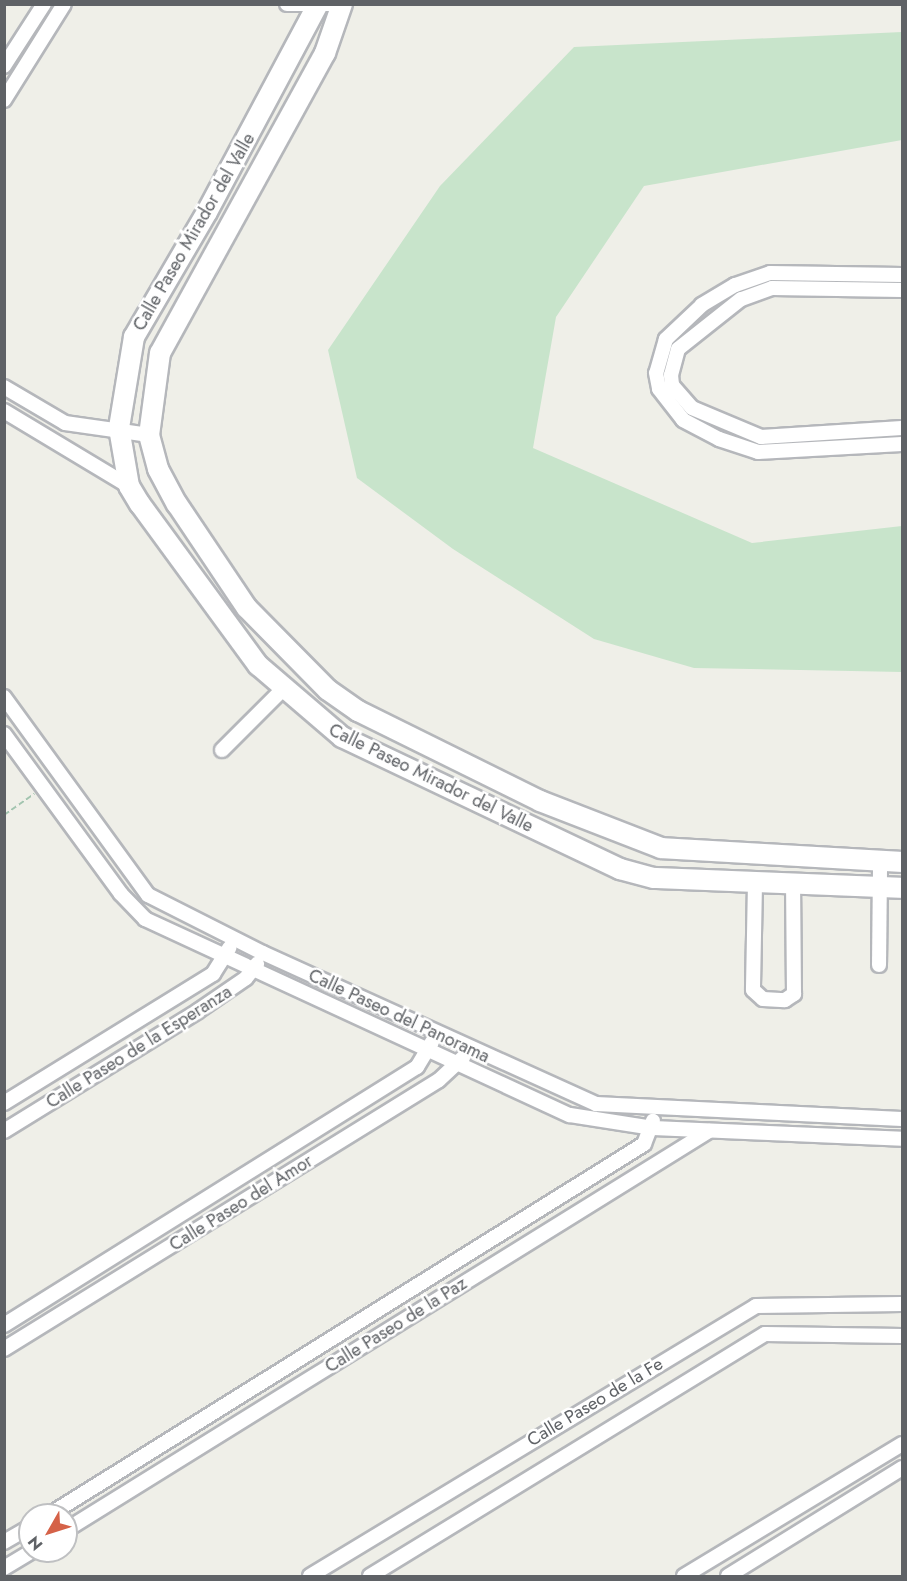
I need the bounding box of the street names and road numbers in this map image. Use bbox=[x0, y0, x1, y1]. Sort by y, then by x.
street label: Calle Paseo Mirador del Valle bbox=[128, 129, 260, 335]
street label: Calle Paseo Mirador del Valle bbox=[325, 719, 537, 837]
street label: Calle Paseo del Panorama bbox=[305, 964, 493, 1068]
street label: Calle Paseo de la Esperanza bbox=[42, 981, 236, 1113]
street label: Calle Paseo del Amor bbox=[165, 1150, 317, 1256]
street label: Calle Paseo de la Paz bbox=[321, 1273, 471, 1377]
street label: Calle Paseo de la Fe bbox=[523, 1353, 667, 1451]

